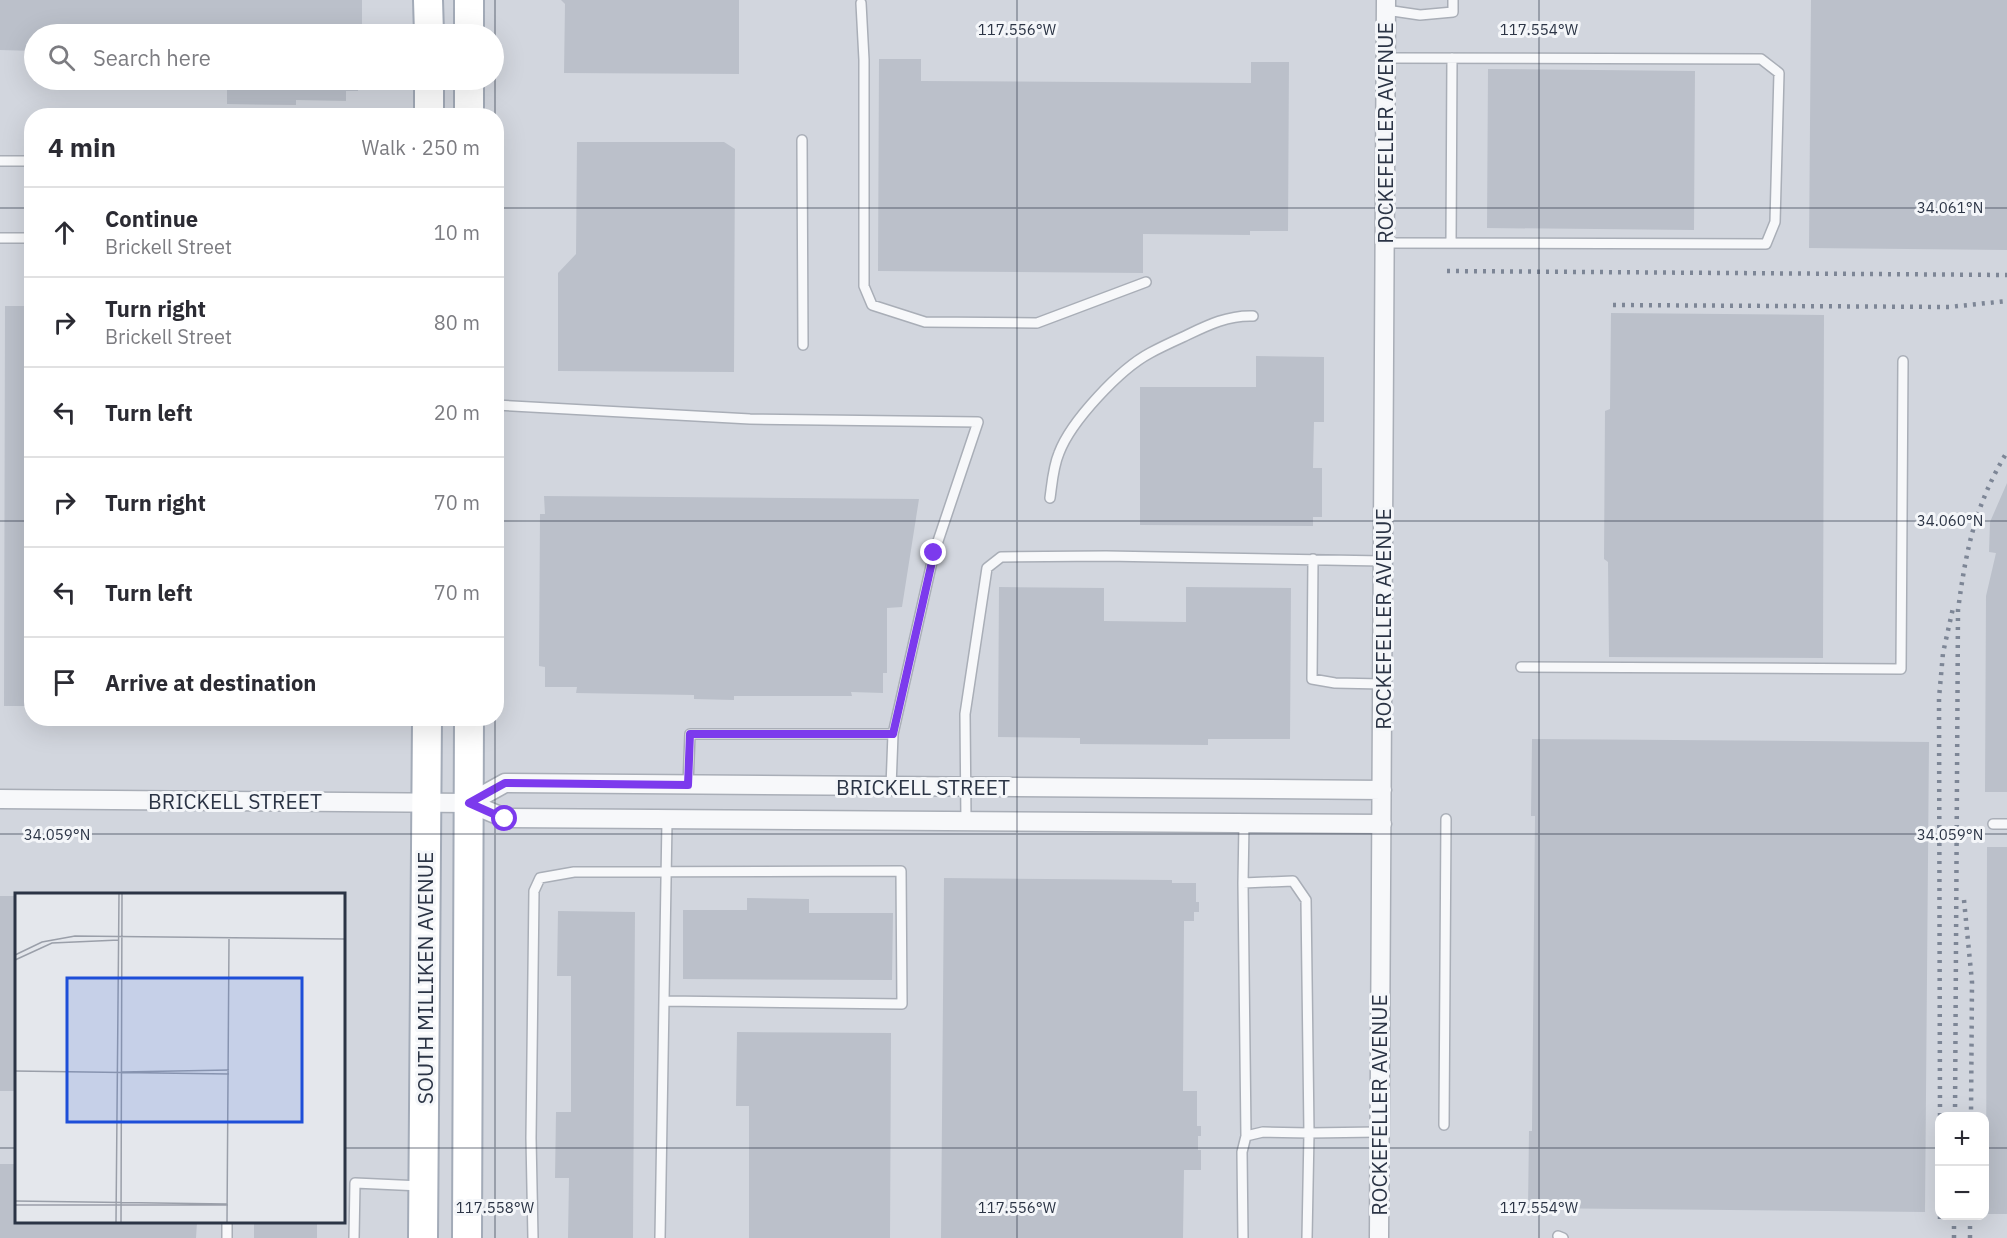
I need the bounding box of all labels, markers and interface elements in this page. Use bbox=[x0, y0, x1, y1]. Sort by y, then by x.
text: 117.556°W bbox=[978, 20, 1057, 39]
text: 117.554°W bbox=[1500, 20, 1579, 39]
street label: ROCKEFELLER AVENUE bbox=[1371, 22, 1399, 244]
search box bbox=[24, 24, 504, 90]
icon: search bbox=[45, 41, 78, 74]
text: Search here bbox=[93, 43, 211, 72]
text: 4 min bbox=[48, 130, 116, 164]
text: Walk · 250 m bbox=[362, 134, 480, 161]
text: 34.061°N bbox=[1917, 198, 1983, 217]
text: Continue bbox=[105, 204, 198, 233]
icon: ahead bbox=[48, 216, 81, 249]
text: 10 m bbox=[434, 219, 480, 246]
text: Brickell Street bbox=[105, 233, 232, 260]
text: Turn right bbox=[105, 294, 206, 323]
icon: right bbox=[48, 306, 81, 339]
text: 80 m bbox=[434, 309, 480, 336]
text: Brickell Street bbox=[105, 323, 232, 350]
icon: left bbox=[48, 396, 81, 429]
text: Turn left bbox=[105, 398, 193, 427]
text: 20 m bbox=[434, 399, 480, 426]
icon: right bbox=[48, 486, 81, 519]
text: Turn right bbox=[105, 488, 206, 517]
text: 70 m bbox=[434, 489, 480, 516]
street label: ROCKEFELLER AVENUE bbox=[1369, 508, 1397, 730]
text: 34.060°N bbox=[1917, 511, 1983, 530]
route end bbox=[920, 539, 946, 565]
icon: left bbox=[48, 576, 81, 609]
text: Turn left bbox=[105, 578, 193, 607]
text: 70 m bbox=[434, 579, 480, 606]
icon: arrive bbox=[48, 666, 81, 699]
text: Arrive at destination bbox=[105, 668, 316, 697]
street label: BRICKELL STREET bbox=[836, 773, 1010, 801]
street label: BRICKELL STREET bbox=[148, 787, 322, 815]
route start bbox=[491, 805, 517, 831]
text: 34.059°N bbox=[24, 825, 90, 844]
text: 34.059°N bbox=[1917, 825, 1983, 844]
street label: SOUTH MILLIKEN AVENUE bbox=[411, 852, 439, 1104]
inset map bbox=[15, 893, 345, 1223]
street label: ROCKEFELLER AVENUE bbox=[1365, 994, 1393, 1216]
map controls bbox=[1935, 1112, 1989, 1220]
button: + bbox=[1935, 1112, 1989, 1166]
button: − bbox=[1935, 1166, 1989, 1220]
text: 117.558°W bbox=[456, 1198, 535, 1217]
text: 117.556°W bbox=[978, 1198, 1057, 1217]
text: 117.554°W bbox=[1500, 1198, 1579, 1217]

